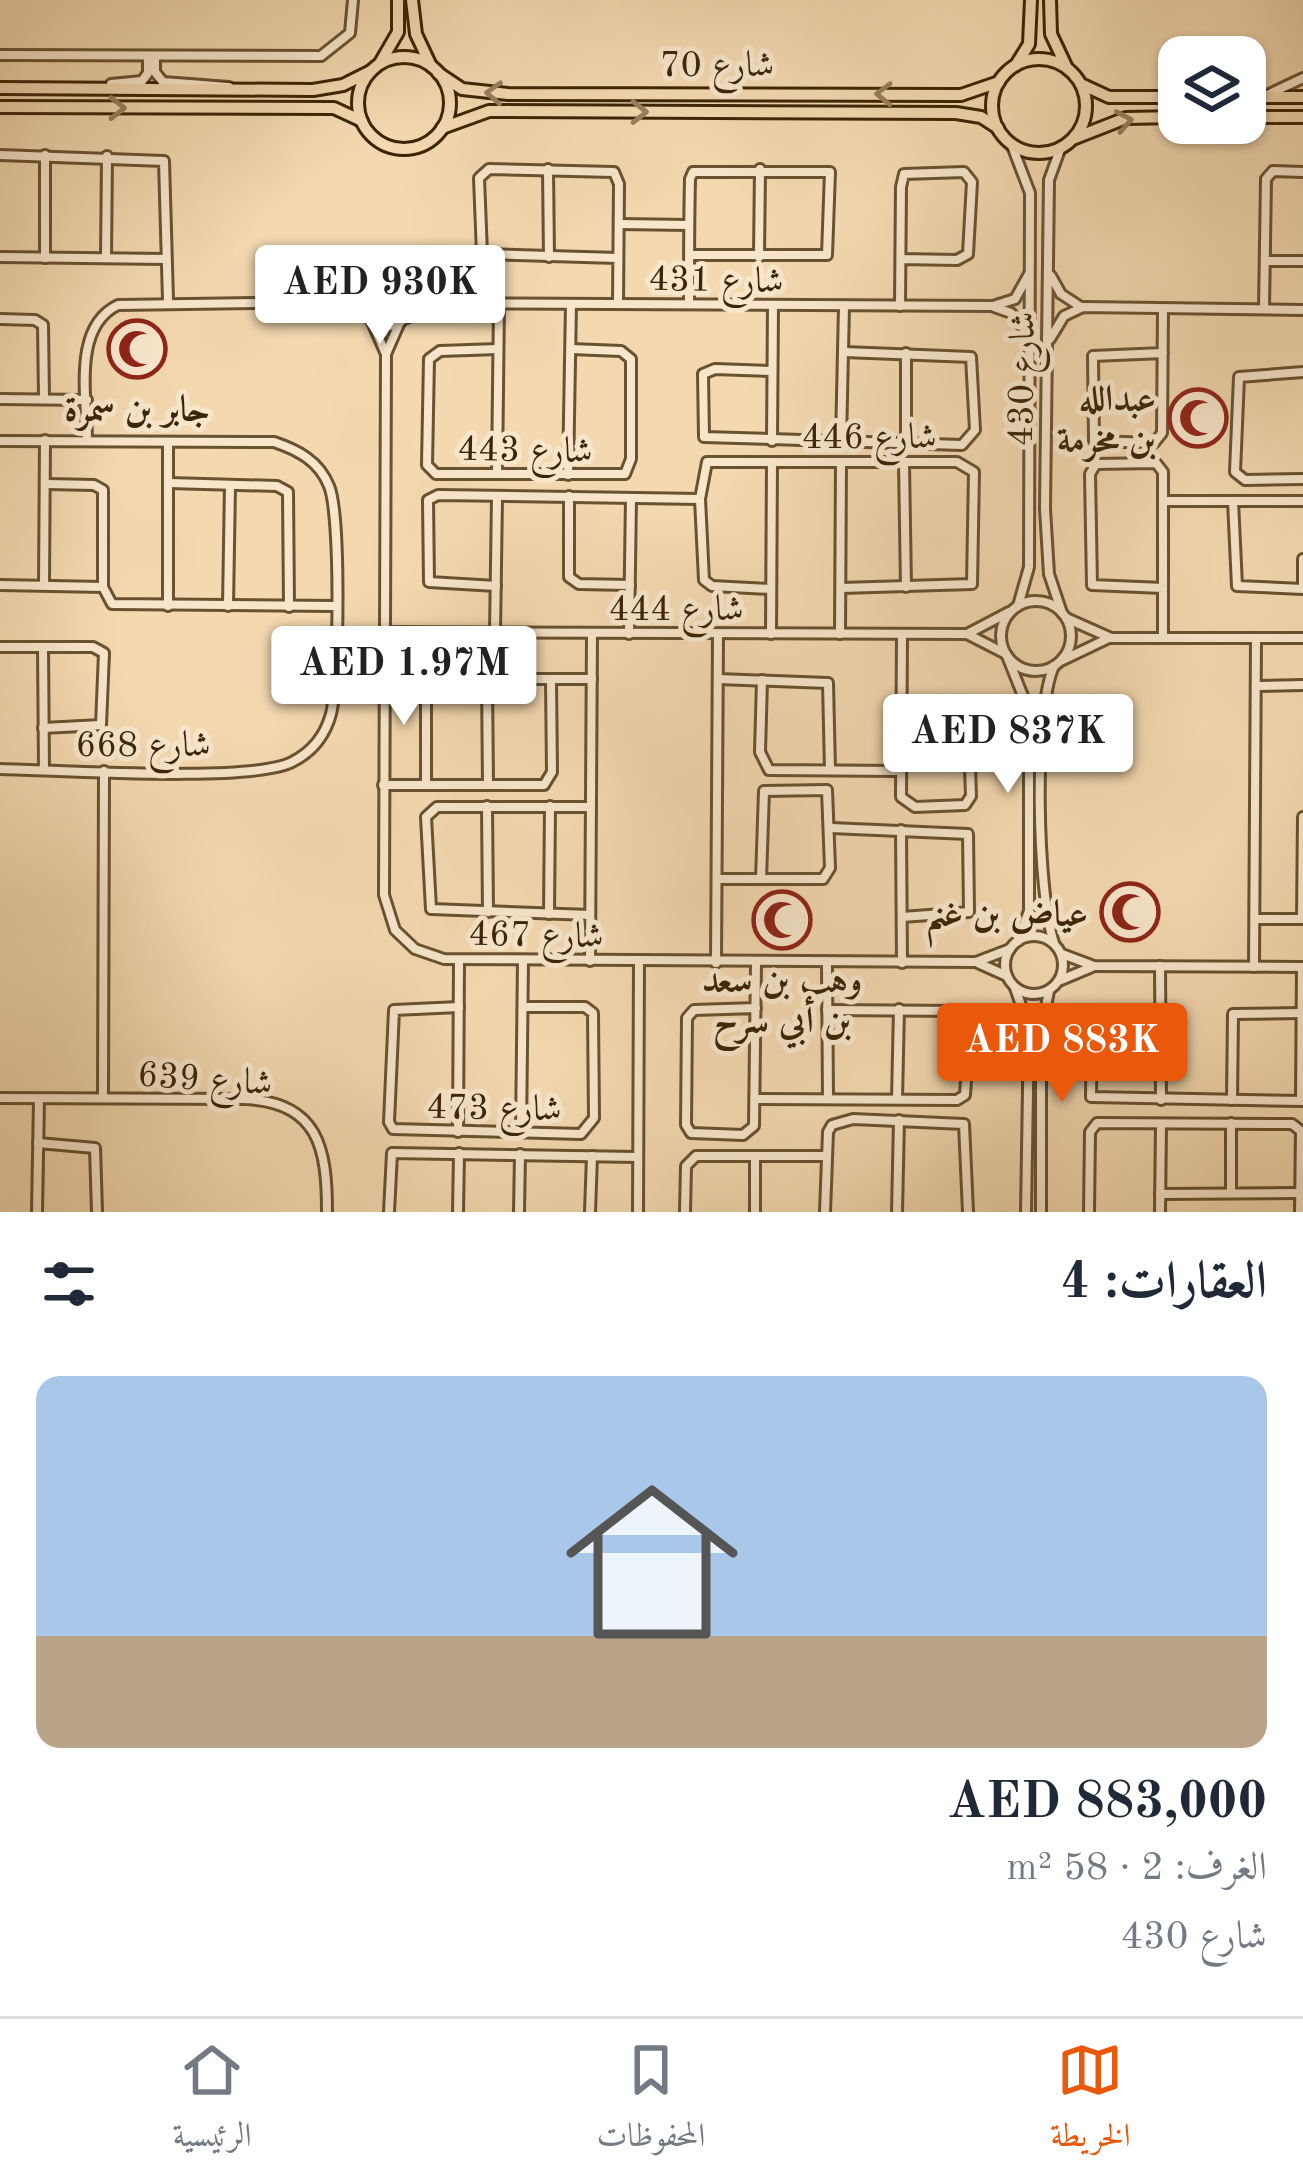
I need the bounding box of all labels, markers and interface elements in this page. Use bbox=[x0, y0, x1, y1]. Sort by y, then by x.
map controls bbox=[1158, 36, 1266, 144]
button: layers bbox=[1158, 36, 1266, 144]
street label: شارع 70 bbox=[660, 49, 774, 94]
one-way arrow bbox=[484, 80, 503, 106]
one-way arrow bbox=[874, 82, 893, 108]
one-way arrow bbox=[109, 95, 127, 121]
one-way arrow bbox=[631, 99, 649, 125]
one-way arrow bbox=[1113, 109, 1133, 134]
pin: AED 930K bbox=[256, 245, 504, 347]
street label: شارع 431 bbox=[648, 263, 784, 310]
text: AED 930K bbox=[282, 264, 478, 303]
street label: شارع 430 bbox=[1005, 311, 1052, 447]
mosque icon: جابر بن سمرة bbox=[106, 318, 168, 380]
place label: عبدالله بن مخرمة bbox=[1057, 383, 1156, 463]
mosque icon: عبدالله بن مخرمة bbox=[1167, 387, 1229, 449]
place label: جابر بن سمرة bbox=[64, 393, 210, 432]
street label: شارع 446 bbox=[801, 421, 937, 466]
street label: شارع 443 bbox=[457, 433, 593, 480]
street label: شارع 444 bbox=[608, 593, 744, 638]
pin: AED 1.97M bbox=[267, 626, 541, 728]
text: AED 1.97M bbox=[298, 645, 510, 684]
pin: AED 837K bbox=[884, 694, 1132, 796]
text: AED 837K bbox=[910, 713, 1106, 752]
street label: شارع 668 bbox=[75, 729, 211, 774]
mosque icon: عياض بن غنم bbox=[1099, 881, 1161, 943]
mosque icon: وهب بن سعد بن أبي سرح bbox=[751, 889, 813, 951]
place label: عياض بن غنم bbox=[926, 898, 1088, 948]
street label: شارع 467 bbox=[468, 918, 604, 965]
place label: وهب بن سعد بن أبي سرح bbox=[702, 964, 862, 1053]
pin: AED 883K bbox=[938, 1003, 1186, 1105]
text: AED 883K bbox=[964, 1022, 1160, 1061]
street label: شارع 639 bbox=[135, 1058, 273, 1113]
street label: شارع 473 bbox=[426, 1091, 562, 1138]
icon: filters bbox=[36, 1251, 102, 1317]
text: العقارات: 4 bbox=[1061, 1258, 1267, 1309]
icon: home bbox=[544, 1454, 760, 1670]
text: AED 883,000 bbox=[947, 1778, 1267, 1829]
text: الغرف: 2 · 58 m² bbox=[1007, 1849, 1267, 1888]
text: شارع 430 bbox=[1121, 1918, 1267, 1957]
tab: الرئيسية bbox=[172, 2037, 252, 2167]
tab: المحفوظات bbox=[597, 2037, 705, 2167]
tab: الخريطة bbox=[1050, 2037, 1131, 2167]

